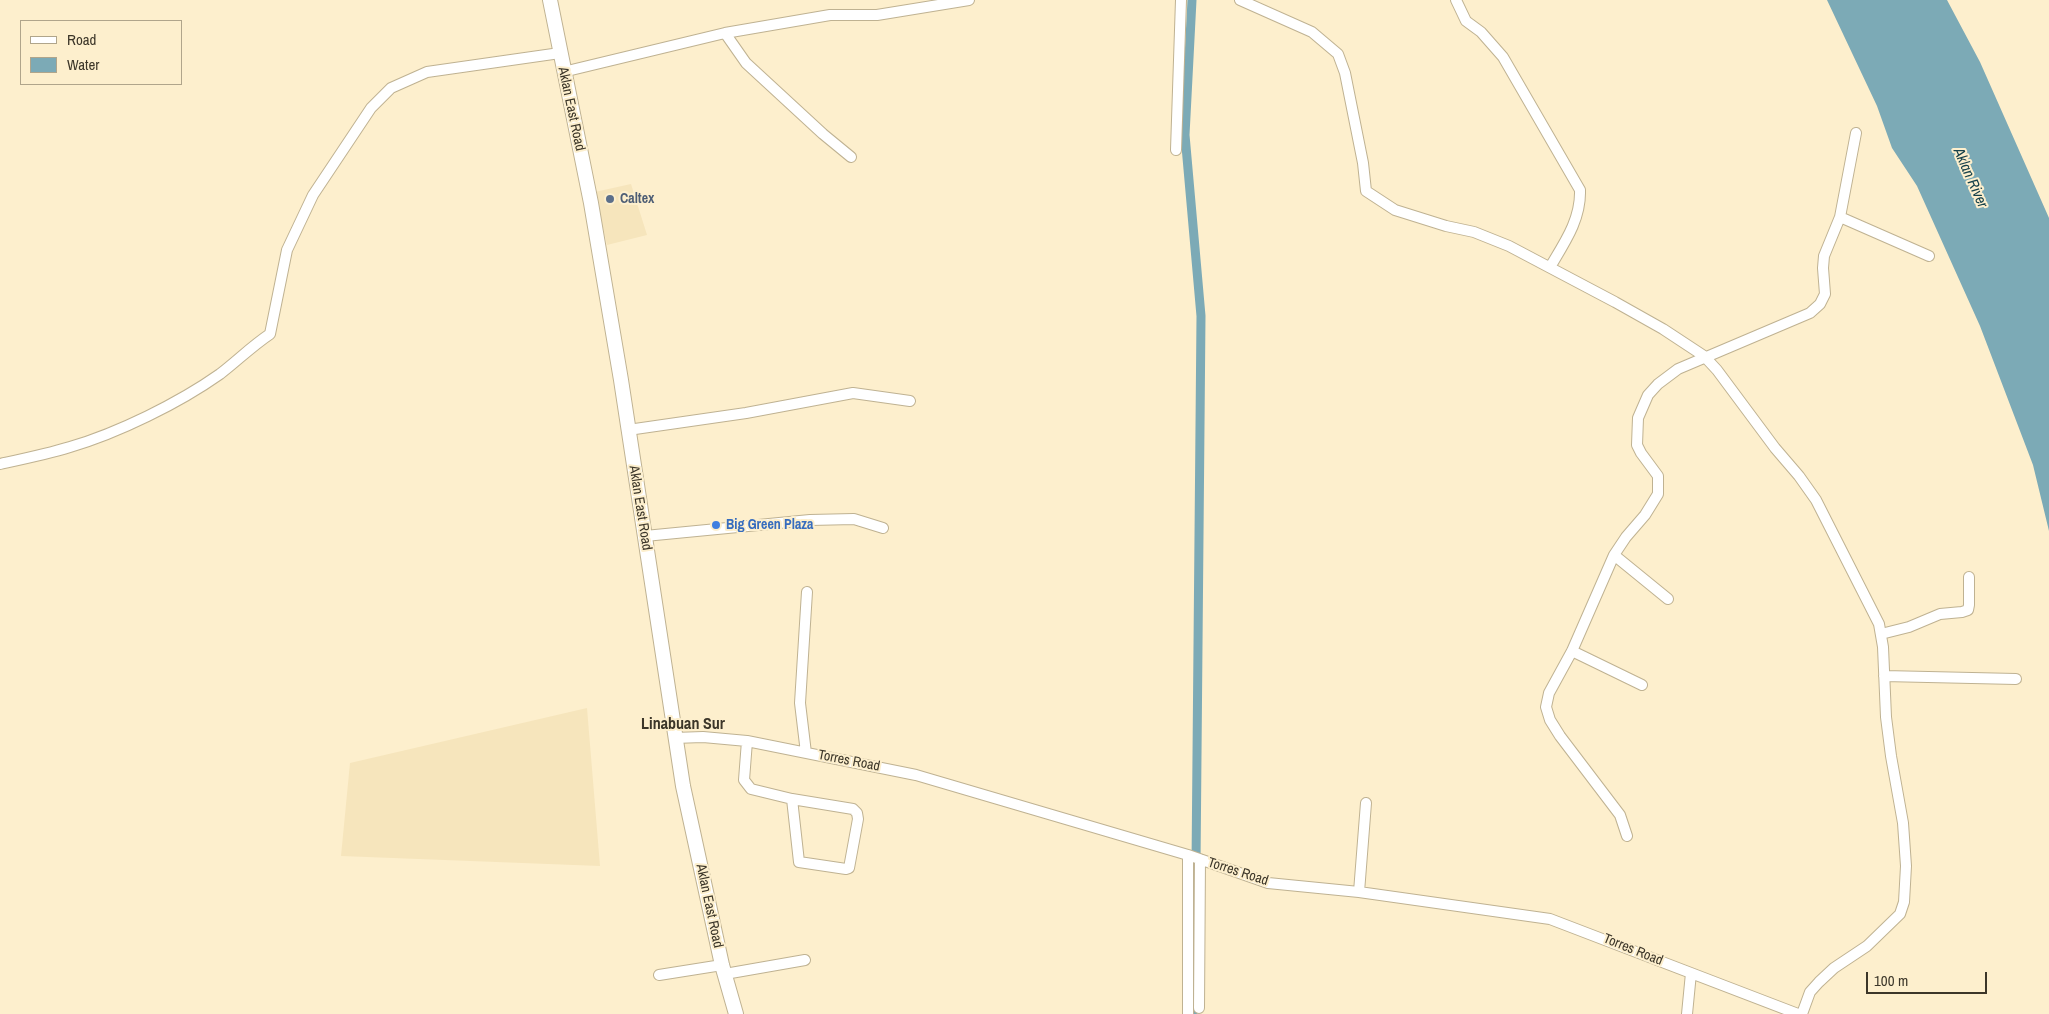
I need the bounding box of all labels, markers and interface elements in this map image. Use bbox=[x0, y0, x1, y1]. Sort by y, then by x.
legend bbox=[20, 20, 182, 85]
text: Road bbox=[67, 29, 96, 50]
text: Water bbox=[67, 54, 99, 75]
street label: Aklan East Road bbox=[554, 65, 588, 153]
water label: Aklan River bbox=[1949, 145, 1991, 211]
place label: Caltex bbox=[620, 191, 654, 207]
marker: Caltex bbox=[604, 193, 616, 205]
street label: Aklan East Road bbox=[625, 464, 655, 552]
place label: Big Green Plaza bbox=[726, 517, 813, 533]
marker: Big Green Plaza bbox=[710, 519, 722, 531]
district label: Linabuan Sur bbox=[641, 715, 725, 735]
street label: Torres Road bbox=[817, 747, 881, 775]
street label: Torres Road bbox=[1206, 854, 1270, 890]
street label: Aklan East Road bbox=[692, 862, 726, 950]
street label: Torres Road bbox=[1601, 931, 1665, 969]
scale bar bbox=[1869, 962, 1990, 994]
text: 100 m bbox=[1874, 970, 1908, 991]

